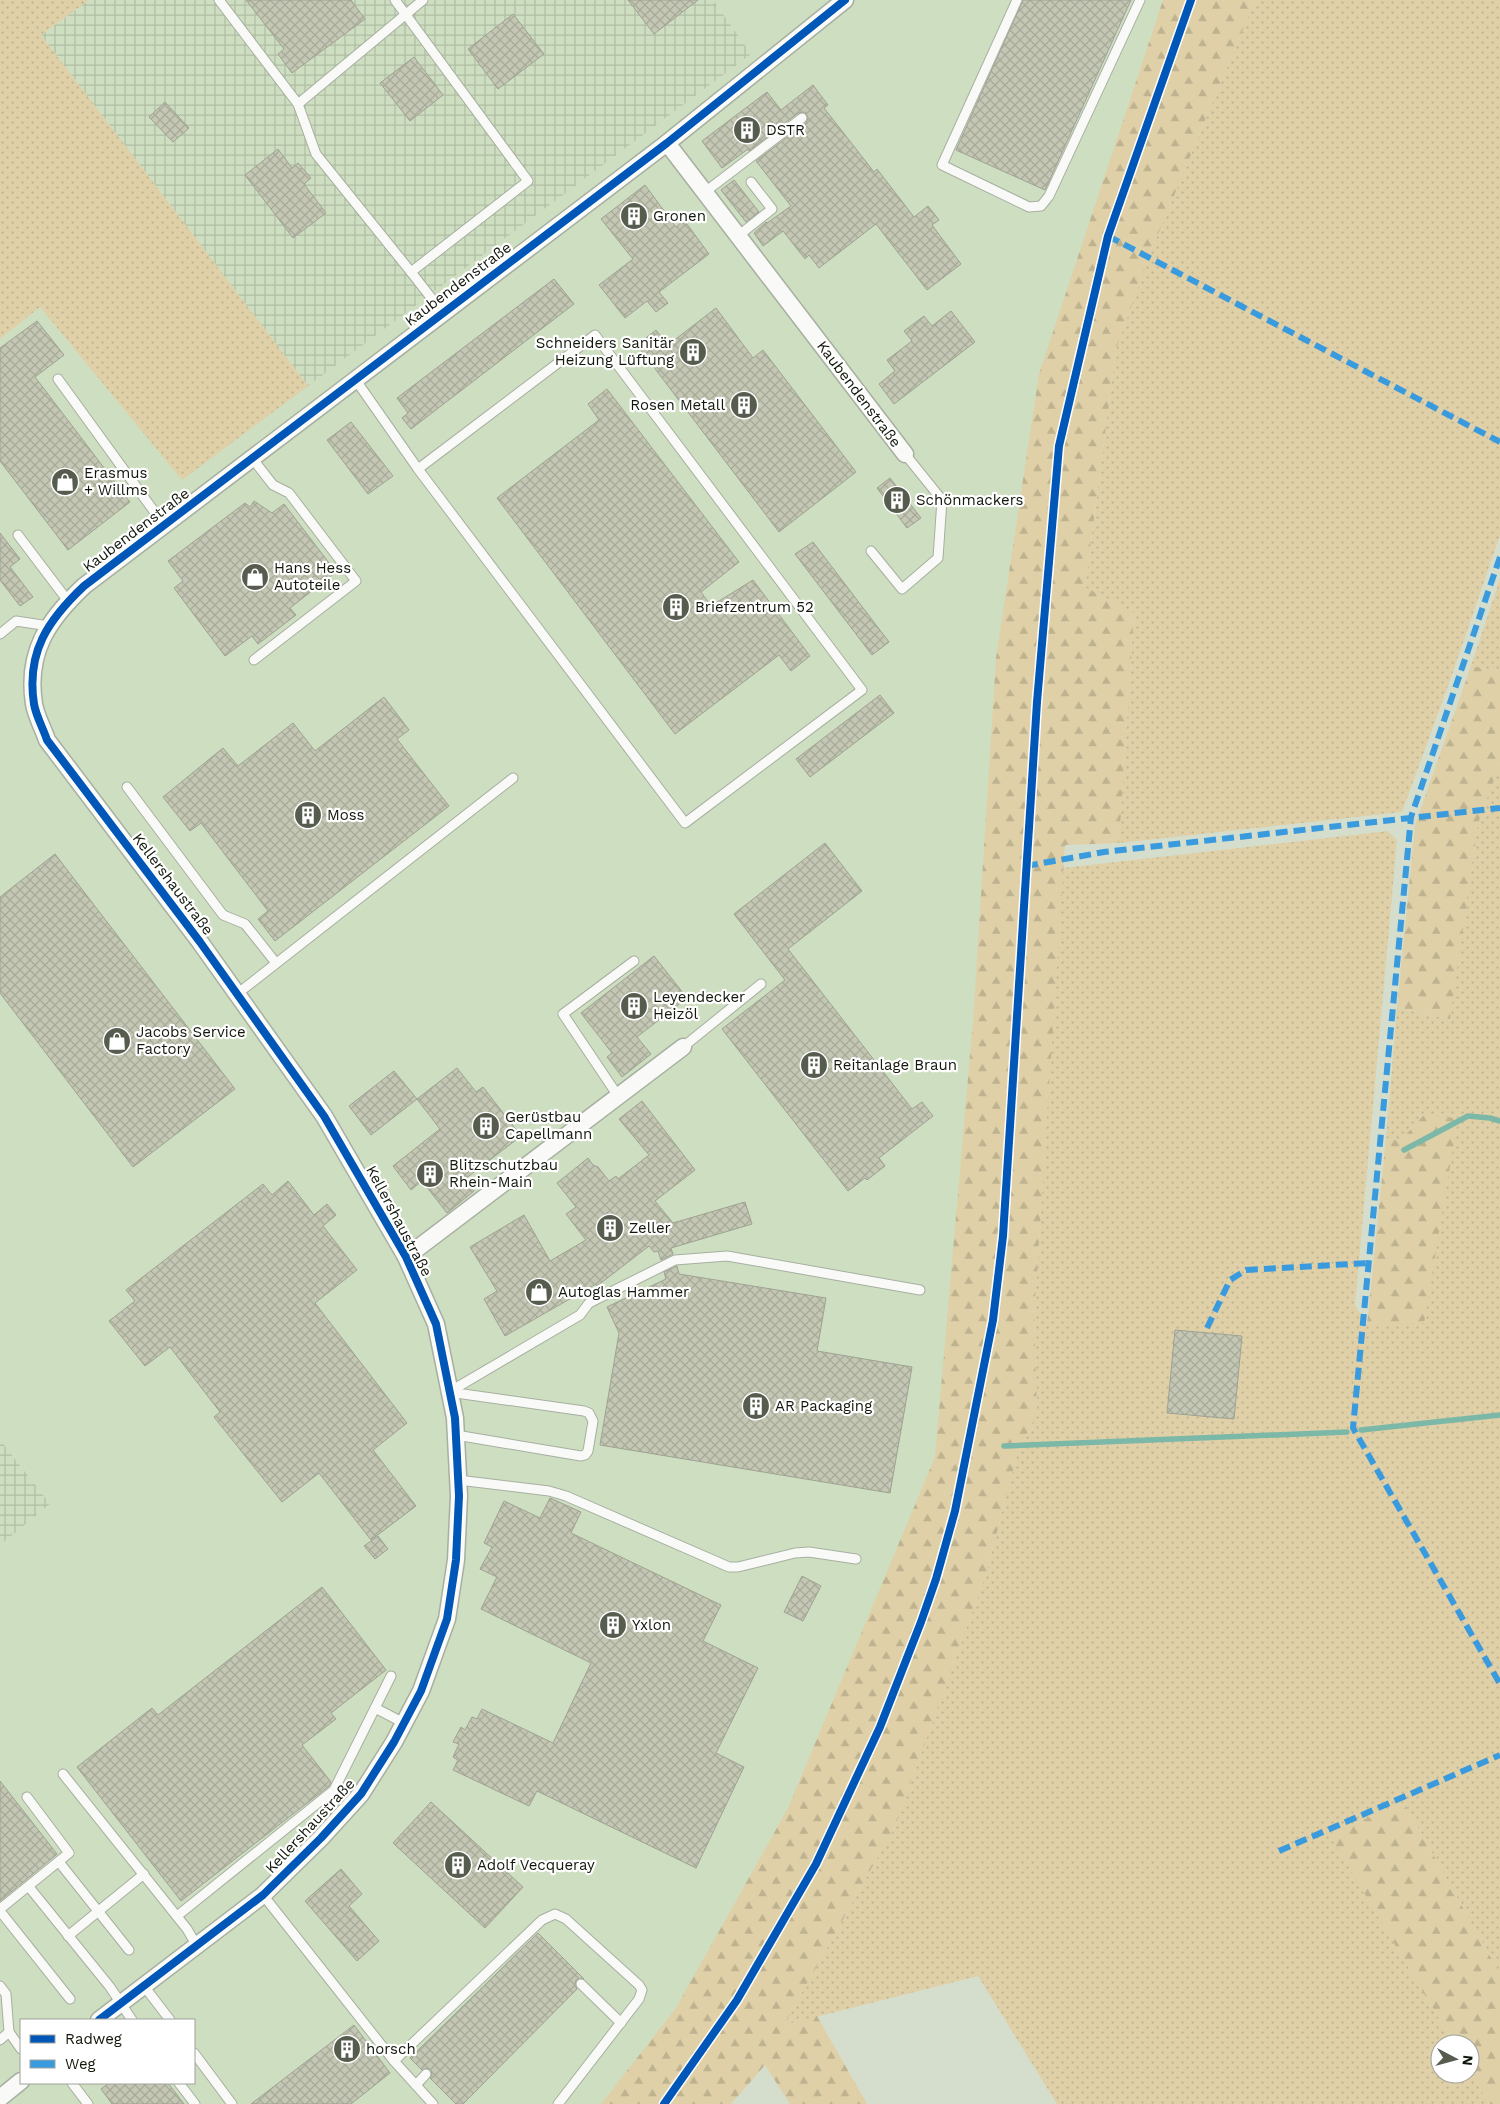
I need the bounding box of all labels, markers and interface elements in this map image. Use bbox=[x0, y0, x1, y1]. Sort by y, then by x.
building icon: DSTR bbox=[732, 115, 762, 145]
place label: DSTR bbox=[766, 121, 805, 139]
building icon: Gronen bbox=[619, 201, 649, 231]
place label: Gronen bbox=[653, 207, 706, 225]
street label: Kaubendenstraße bbox=[401, 238, 515, 330]
place label: Schneiders Sanitär Heizung Lüftung bbox=[536, 334, 674, 369]
building icon: Schneiders Sanitär Heizung Lüftung bbox=[678, 337, 708, 367]
street label: Kaubendenstraße bbox=[813, 337, 905, 451]
building icon: Rosen Metall bbox=[729, 390, 759, 420]
place label: Rosen Metall bbox=[630, 396, 725, 414]
place label: Erasmus + Willms bbox=[84, 464, 148, 499]
shop icon: Erasmus + Willms bbox=[50, 467, 80, 497]
street label: Kaubendenstraße bbox=[79, 484, 193, 576]
building icon: Schönmackers bbox=[882, 485, 912, 515]
place label: Schönmackers bbox=[916, 491, 1023, 509]
place label: Hans Hess Autoteile bbox=[274, 559, 351, 594]
shop icon: Hans Hess Autoteile bbox=[240, 562, 270, 592]
building icon: Briefzentrum 52 bbox=[661, 592, 691, 622]
place label: Briefzentrum 52 bbox=[695, 598, 814, 616]
building icon: Moss bbox=[293, 800, 323, 830]
place label: Moss bbox=[327, 806, 365, 824]
street label: Kellershaustraße bbox=[129, 829, 217, 939]
place label: Leyendecker Heizöl bbox=[653, 988, 745, 1023]
building icon: Leyendecker Heizöl bbox=[619, 991, 649, 1021]
place label: Jacobs Service Factory bbox=[136, 1023, 246, 1058]
shop icon: Jacobs Service Factory bbox=[102, 1026, 132, 1056]
building icon: Reitanlage Braun bbox=[799, 1050, 829, 1080]
place label: Reitanlage Braun bbox=[833, 1056, 957, 1074]
place label: Gerüstbau Capellmann bbox=[505, 1108, 592, 1143]
building icon: Gerüstbau Capellmann bbox=[471, 1111, 501, 1141]
place label: Blitzschutzbau Rhein-Main bbox=[449, 1156, 558, 1191]
building icon: Blitzschutzbau Rhein-Main bbox=[415, 1159, 445, 1189]
street label: Kellershaustraße bbox=[362, 1162, 436, 1280]
building icon: Zeller bbox=[595, 1213, 625, 1243]
place label: Zeller bbox=[629, 1219, 671, 1237]
shop icon: Autoglas Hammer bbox=[524, 1277, 554, 1307]
place label: Autoglas Hammer bbox=[558, 1283, 689, 1301]
building icon: AR Packaging bbox=[741, 1391, 771, 1421]
place label: AR Packaging bbox=[775, 1397, 872, 1415]
building icon: Yxlon bbox=[598, 1610, 628, 1640]
place label: Yxlon bbox=[632, 1616, 671, 1634]
street label: Kellershaustraße bbox=[261, 1775, 359, 1877]
building icon: Adolf Vecqueray bbox=[443, 1850, 473, 1880]
place label: Adolf Vecqueray bbox=[477, 1856, 595, 1874]
legend bbox=[20, 2019, 195, 2084]
text: Radweg bbox=[65, 2030, 122, 2048]
building icon: horsch bbox=[332, 2034, 362, 2064]
north arrow bbox=[1430, 2034, 1480, 2084]
place label: horsch bbox=[366, 2040, 416, 2058]
text: N bbox=[1459, 2054, 1476, 2066]
text: Weg bbox=[65, 2055, 96, 2073]

